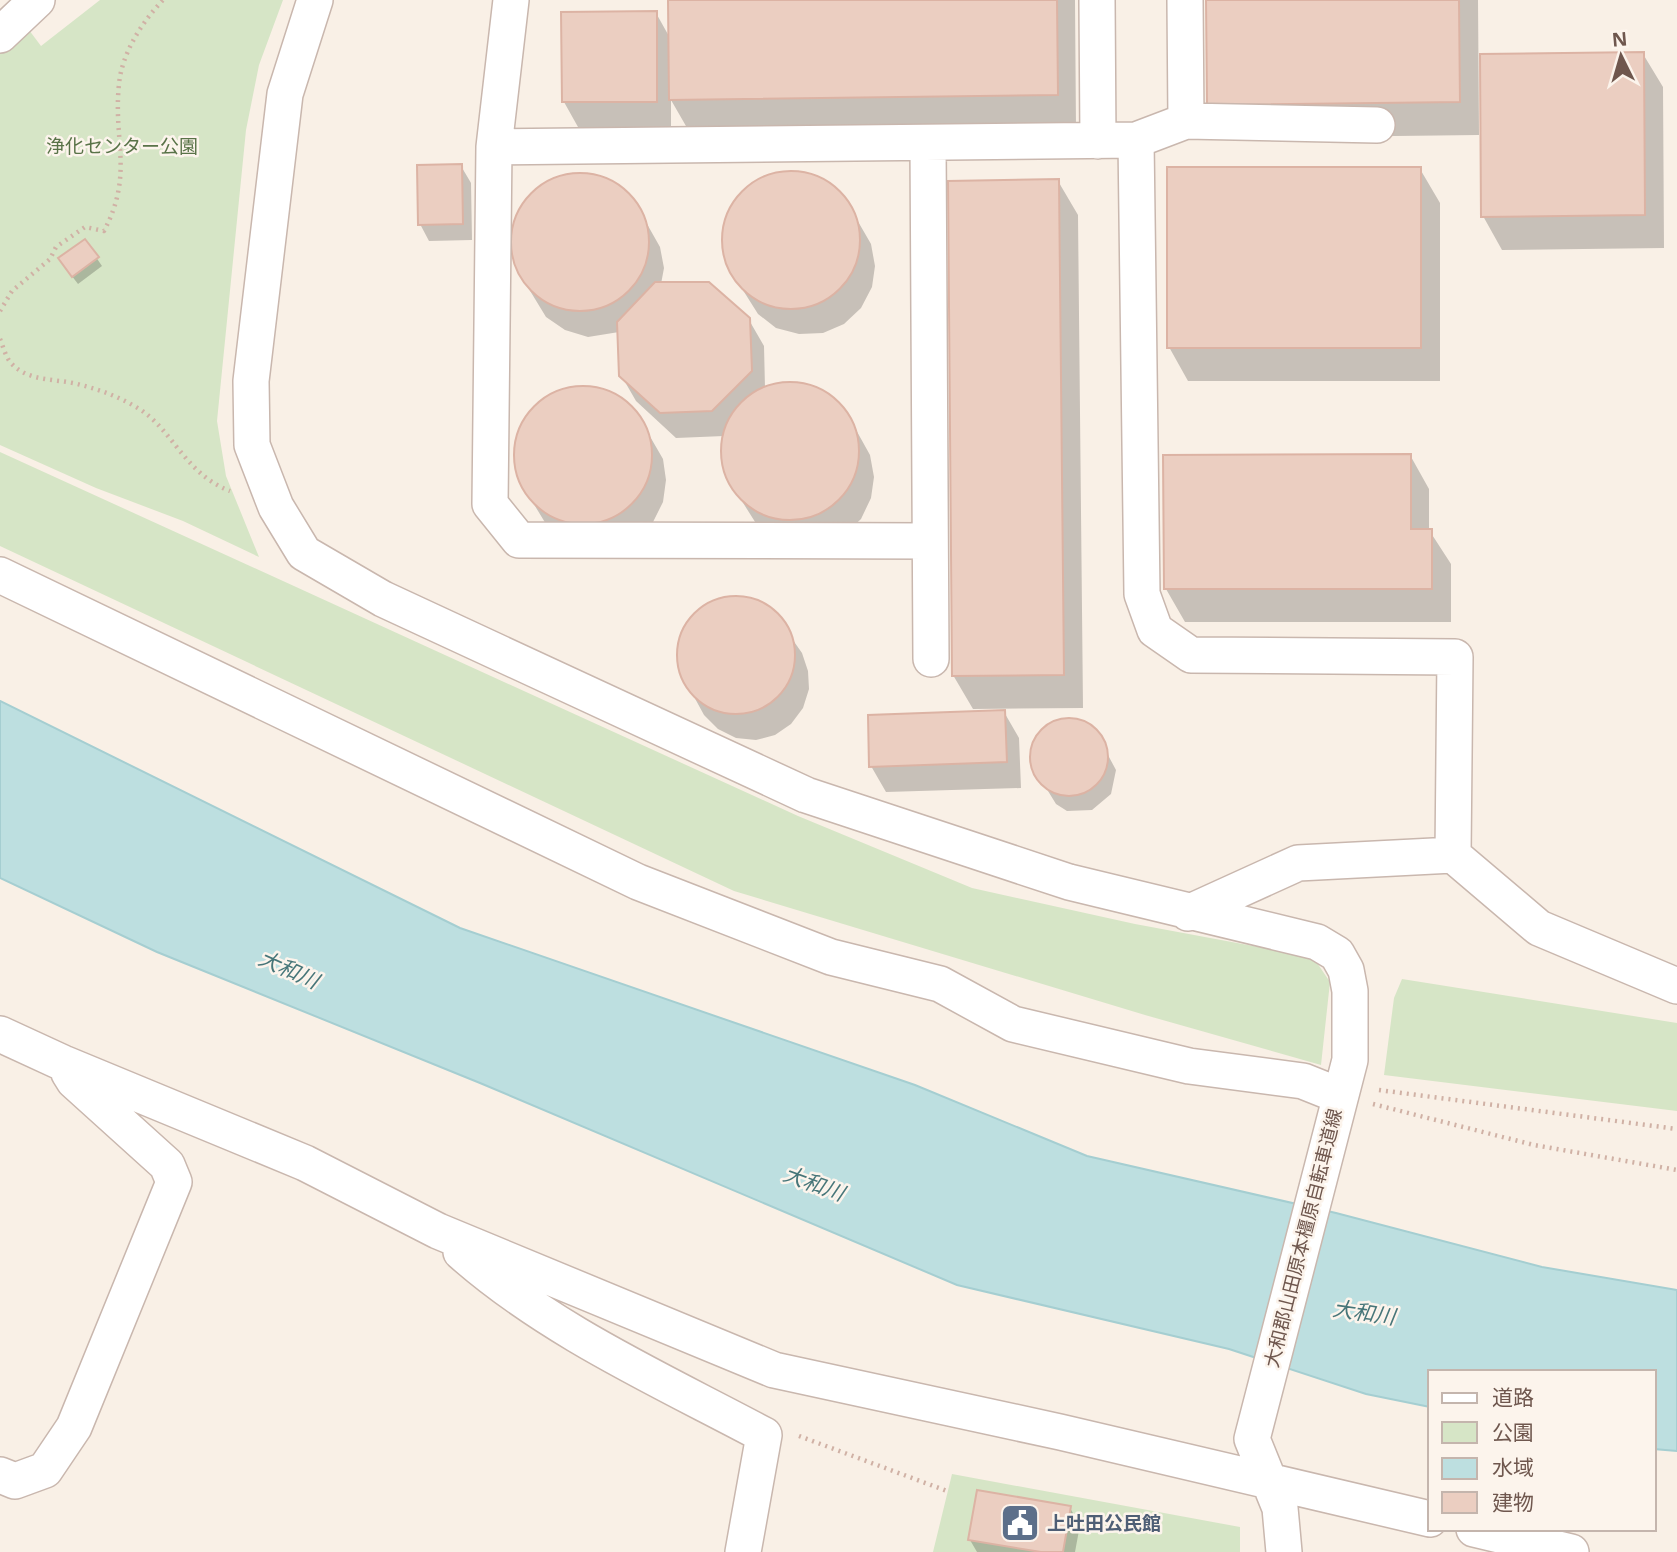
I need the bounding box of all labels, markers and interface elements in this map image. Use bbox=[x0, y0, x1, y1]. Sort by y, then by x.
north arrow bbox=[1586, 21, 1656, 91]
text: N bbox=[1611, 25, 1628, 53]
park label: 浄化センター公園 bbox=[46, 133, 198, 159]
water label: 大和川 bbox=[255, 943, 325, 995]
street label: 大和郡山田原本橿原自転車道線 bbox=[1258, 1106, 1348, 1370]
water label: 大和川 bbox=[780, 1159, 850, 1208]
water label: 大和川 bbox=[1331, 1294, 1399, 1331]
legend bbox=[1428, 1370, 1656, 1531]
text: 道路 bbox=[1492, 1383, 1534, 1411]
text: 公園 bbox=[1492, 1418, 1534, 1446]
text: 水域 bbox=[1492, 1453, 1534, 1481]
text: 建物 bbox=[1492, 1488, 1534, 1516]
public building icon: 上吐田公民館 bbox=[999, 1502, 1041, 1544]
place label: 上吐田公民館 bbox=[1047, 1510, 1161, 1536]

